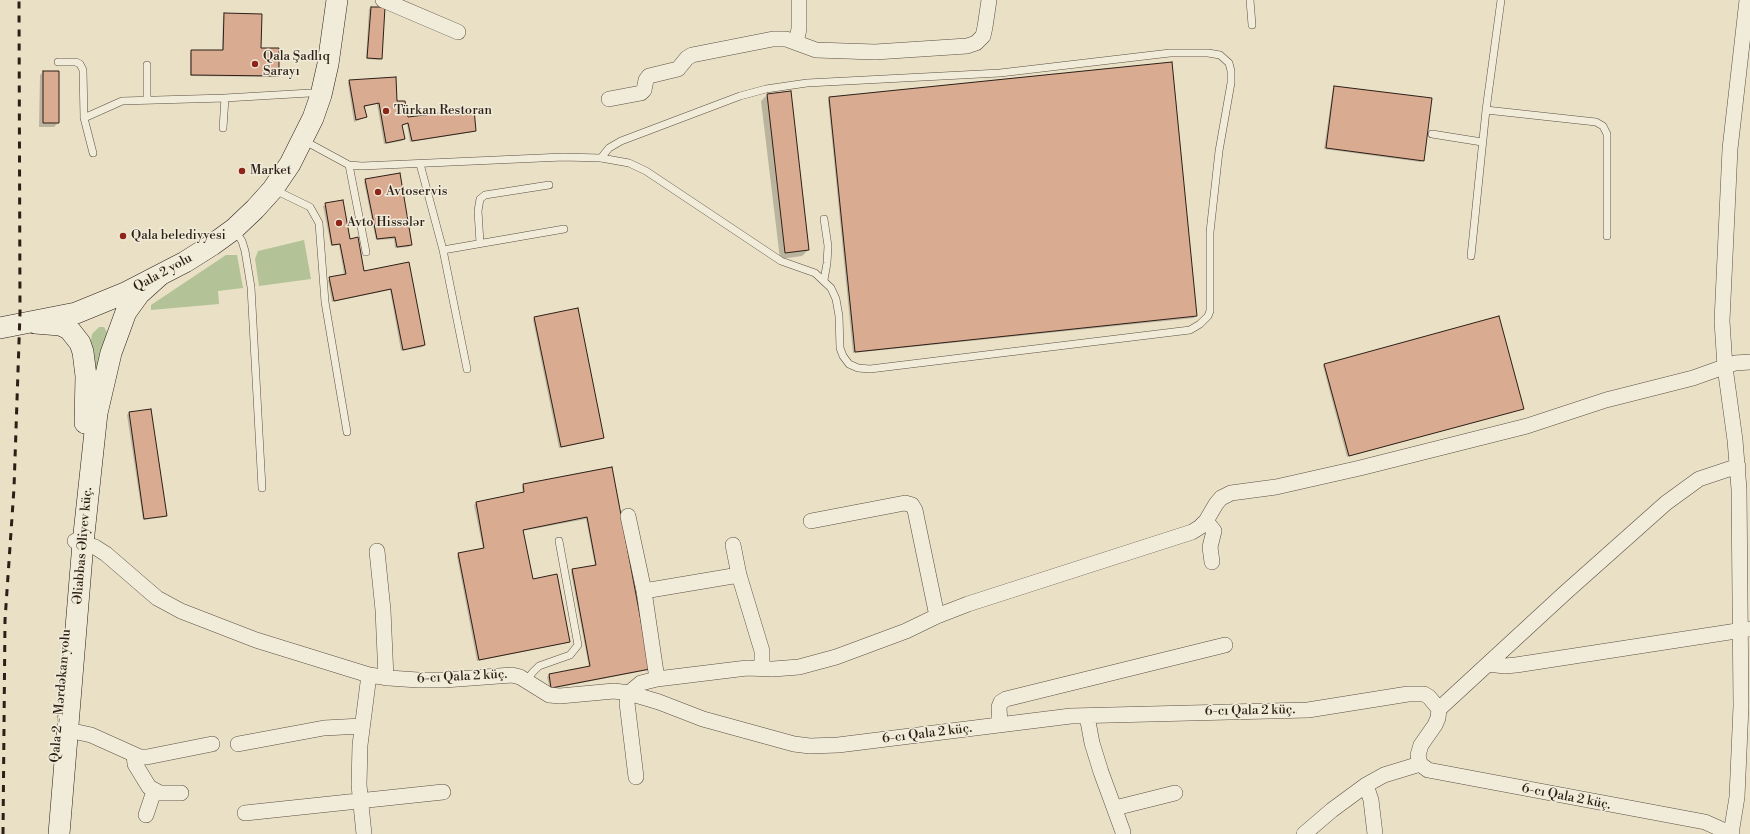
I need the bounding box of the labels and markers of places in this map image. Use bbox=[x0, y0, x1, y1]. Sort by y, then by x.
place label: Qala Şadlıq Sarayı bbox=[263, 49, 330, 80]
marker: Qala Şadlıq Sarayı bbox=[250, 59, 260, 69]
place label: Türkan Restoran bbox=[394, 103, 492, 119]
marker: Türkan Restoran bbox=[381, 106, 391, 116]
place label: Market bbox=[250, 163, 291, 179]
marker: Market bbox=[237, 166, 247, 176]
place label: Avtoservis bbox=[386, 184, 447, 200]
marker: Avtoservis bbox=[373, 187, 383, 197]
place label: Avto Hissələr bbox=[347, 215, 425, 231]
marker: Avto Hissələr bbox=[334, 218, 344, 228]
place label: Qala belediyyesi bbox=[131, 228, 226, 244]
marker: Qala belediyyesi bbox=[118, 231, 128, 241]

